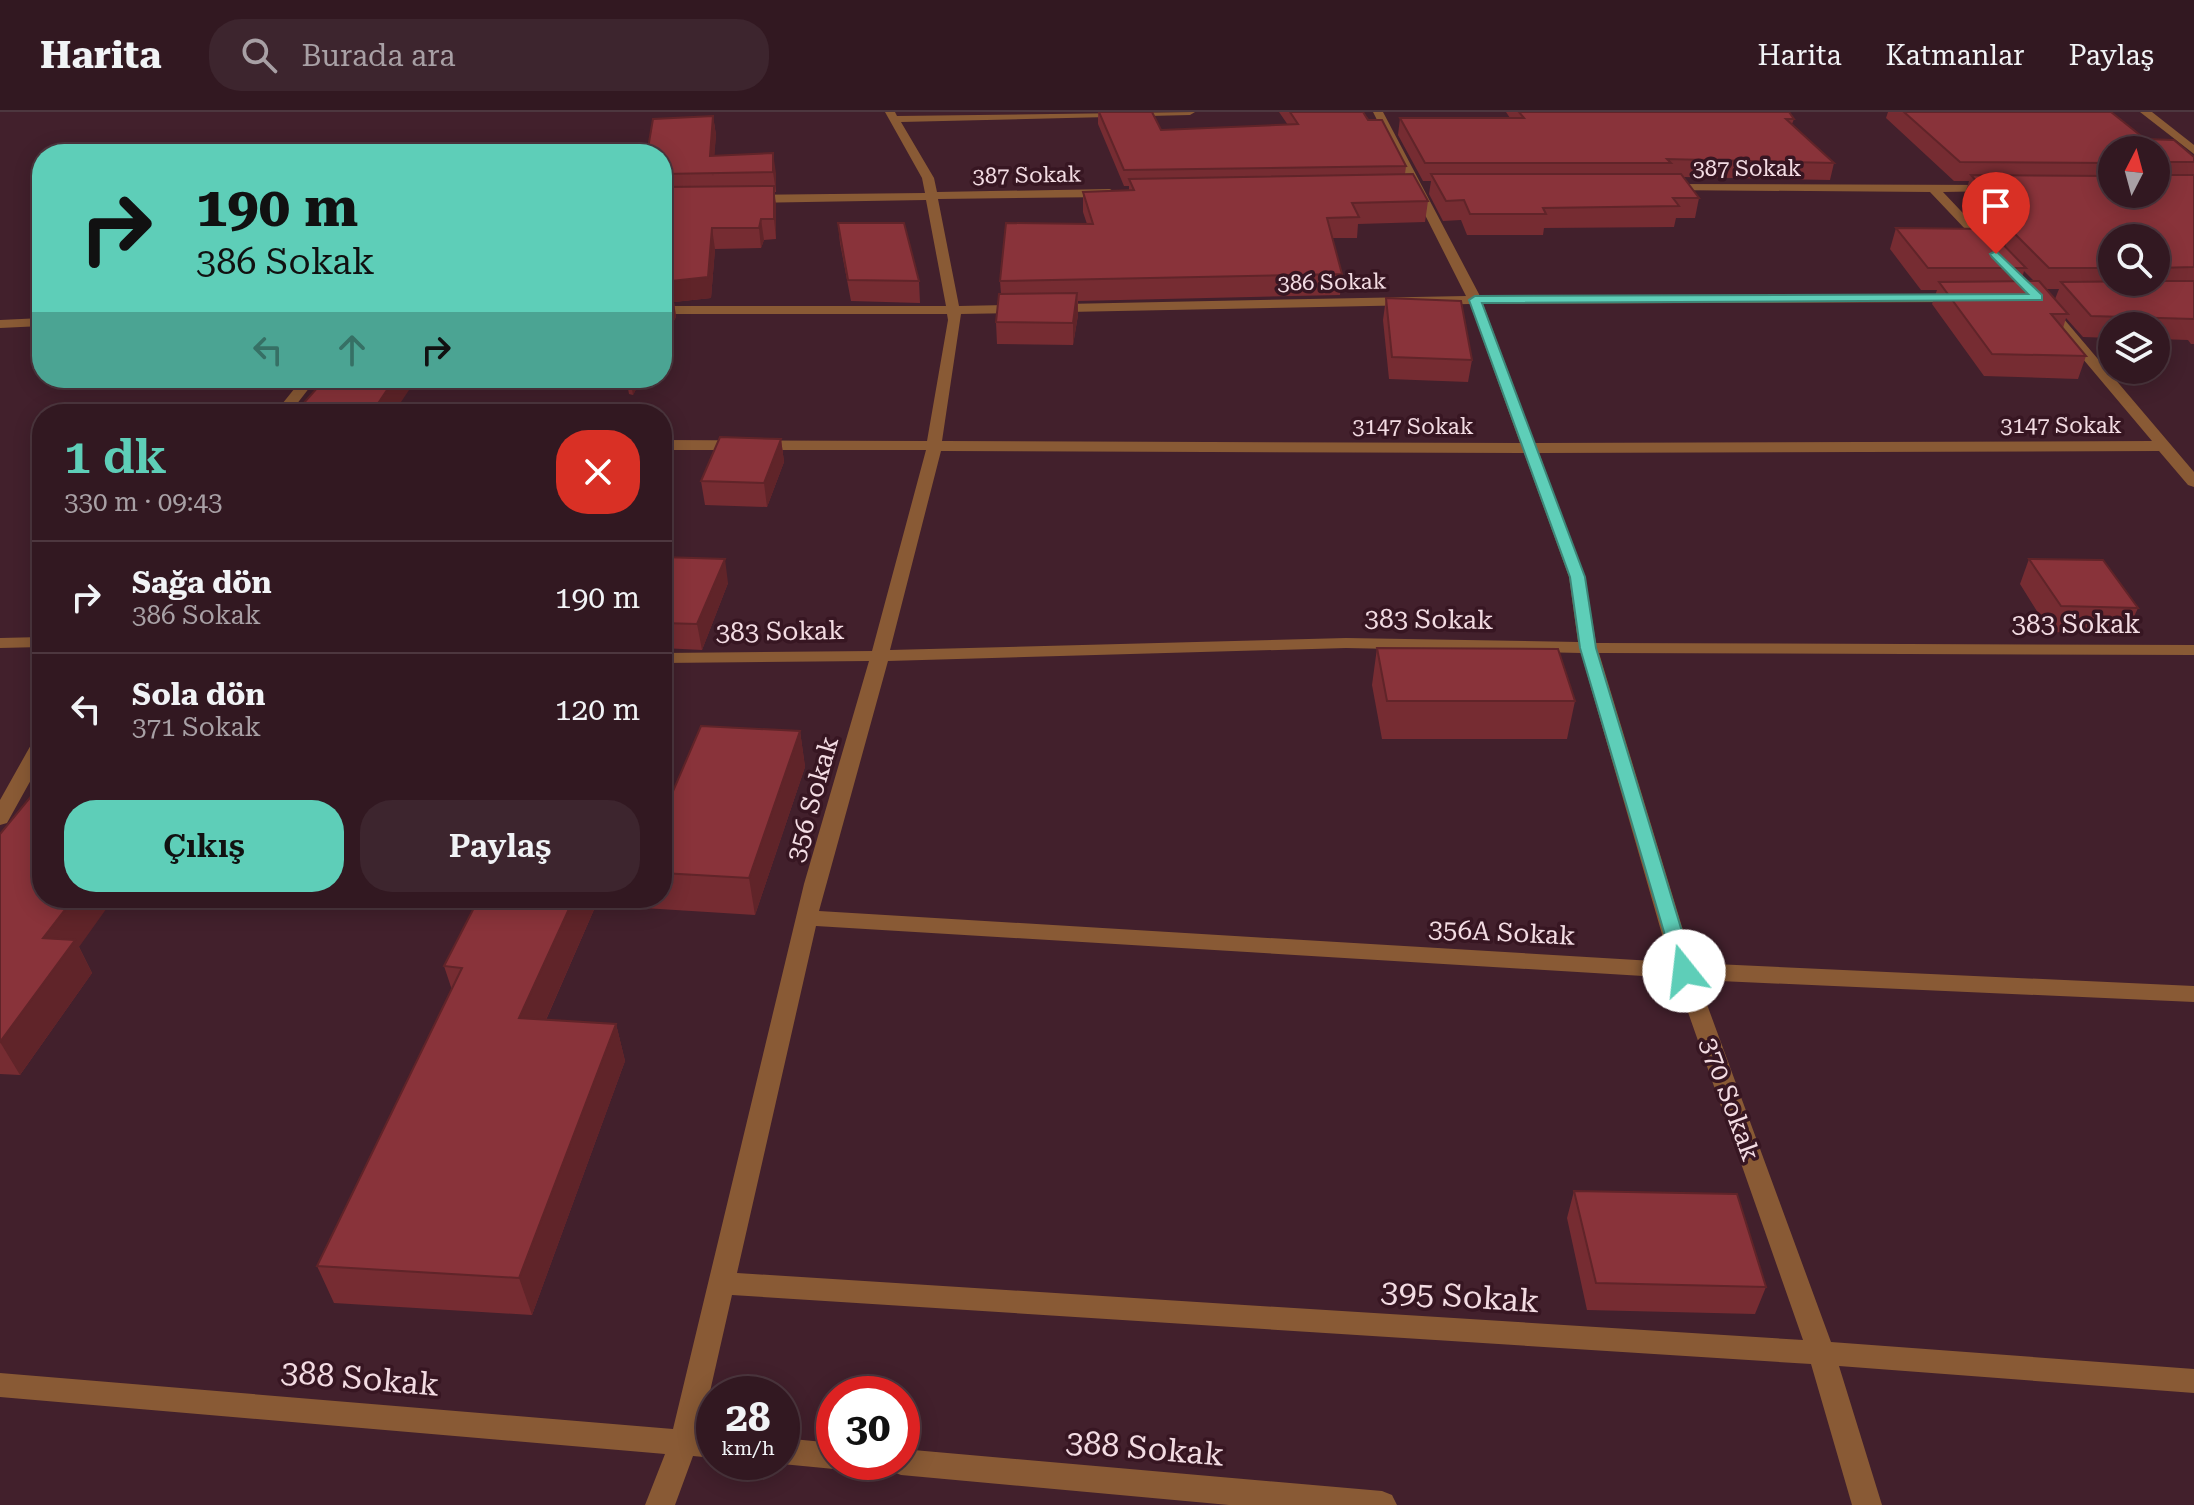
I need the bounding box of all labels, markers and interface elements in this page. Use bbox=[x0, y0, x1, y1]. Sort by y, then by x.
search box bbox=[209, 19, 769, 91]
text: Harita bbox=[40, 33, 161, 77]
icon: search bbox=[237, 33, 281, 77]
text: Burada ara bbox=[301, 38, 456, 73]
text: Harita bbox=[1757, 39, 1842, 72]
text: Katmanlar bbox=[1886, 39, 2025, 72]
text: Paylaş bbox=[2069, 39, 2154, 72]
north arrow bbox=[2098, 136, 2170, 208]
map controls bbox=[2098, 136, 2170, 384]
street label: 387 Sokak bbox=[1692, 156, 1802, 181]
street label: 387 Sokak bbox=[972, 162, 1082, 188]
pin bbox=[1962, 172, 2030, 254]
text: 190 m bbox=[196, 174, 358, 240]
icon: right bbox=[64, 176, 168, 280]
icon: arrive bbox=[1974, 184, 2018, 228]
button: search bbox=[2098, 224, 2170, 296]
text: 386 Sokak bbox=[196, 241, 375, 283]
street label: 386 Sokak bbox=[1277, 269, 1387, 295]
button: layers bbox=[2098, 312, 2170, 384]
icon: left bbox=[246, 328, 290, 372]
icon: ahead bbox=[330, 328, 374, 372]
icon: right bbox=[414, 328, 458, 372]
street label: 3147 Sokak bbox=[2000, 413, 2122, 438]
street label: 3147 Sokak bbox=[1352, 414, 1474, 439]
text: 1 dk bbox=[64, 429, 167, 485]
button: close bbox=[556, 430, 640, 514]
text: 330 m · 09:43 bbox=[64, 487, 223, 517]
text: Sağa dön bbox=[132, 565, 272, 600]
icon: right bbox=[64, 575, 108, 619]
text: 190 m bbox=[555, 580, 640, 615]
text: 386 Sokak bbox=[132, 600, 261, 630]
street label: 383 Sokak bbox=[1364, 603, 1494, 635]
street label: 383 Sokak bbox=[2012, 609, 2140, 639]
street label: 383 Sokak bbox=[715, 615, 845, 647]
text: Sola dön bbox=[132, 677, 265, 712]
icon: left bbox=[64, 687, 108, 731]
text: 120 m bbox=[555, 692, 640, 727]
text: 371 Sokak bbox=[132, 712, 261, 742]
street label: 356 Sokak bbox=[780, 733, 844, 865]
button: Çıkış bbox=[64, 800, 344, 892]
button: Paylaş bbox=[360, 800, 640, 892]
street label: 356A Sokak bbox=[1428, 913, 1576, 951]
position arrow bbox=[1642, 929, 1726, 1013]
street label: 370 Sokak bbox=[1694, 1033, 1766, 1165]
street label: 395 Sokak bbox=[1380, 1272, 1540, 1320]
street label: 388 Sokak bbox=[279, 1352, 441, 1404]
speed limit sign: 30 bbox=[816, 1376, 920, 1480]
text: 28 bbox=[726, 1394, 770, 1441]
street label: 388 Sokak bbox=[1064, 1422, 1226, 1474]
text: km/h bbox=[721, 1436, 775, 1460]

